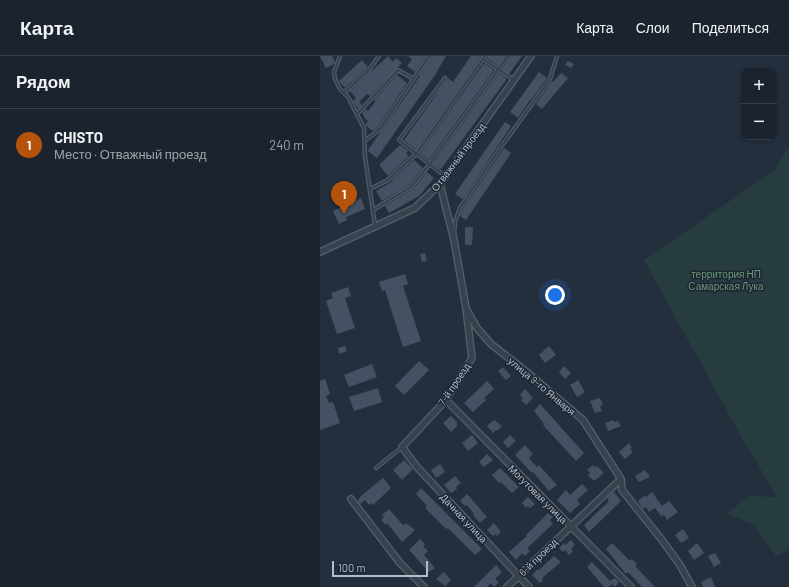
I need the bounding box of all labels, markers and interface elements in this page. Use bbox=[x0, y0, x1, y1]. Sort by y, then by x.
text: Карта bbox=[20, 16, 74, 39]
text: Карта bbox=[576, 19, 614, 36]
text: Слои bbox=[636, 19, 670, 36]
text: Поделиться bbox=[692, 19, 769, 36]
map controls bbox=[741, 68, 777, 140]
button: + bbox=[741, 68, 777, 104]
text: Рядом bbox=[16, 71, 71, 91]
button: − bbox=[741, 104, 777, 140]
street label: Отважный проезд bbox=[428, 120, 488, 193]
text: CHISTO bbox=[54, 128, 103, 146]
text: 1 bbox=[27, 137, 31, 153]
text: 240 m bbox=[269, 137, 304, 153]
text: Место · Отважный проезд bbox=[54, 146, 207, 162]
pin: 1 bbox=[331, 181, 357, 214]
park label: территория НП Самарская Лука bbox=[688, 268, 764, 292]
your location bbox=[545, 285, 565, 305]
street label: улица 9-го Января bbox=[506, 354, 578, 418]
street label: 7-й проезд bbox=[436, 360, 473, 407]
street label: Могутовая улица bbox=[506, 462, 570, 526]
street label: Дачная улица bbox=[438, 491, 490, 546]
street label: 6-й проезд bbox=[516, 536, 560, 578]
scale bar bbox=[332, 559, 428, 578]
text: 100 m bbox=[338, 561, 366, 574]

